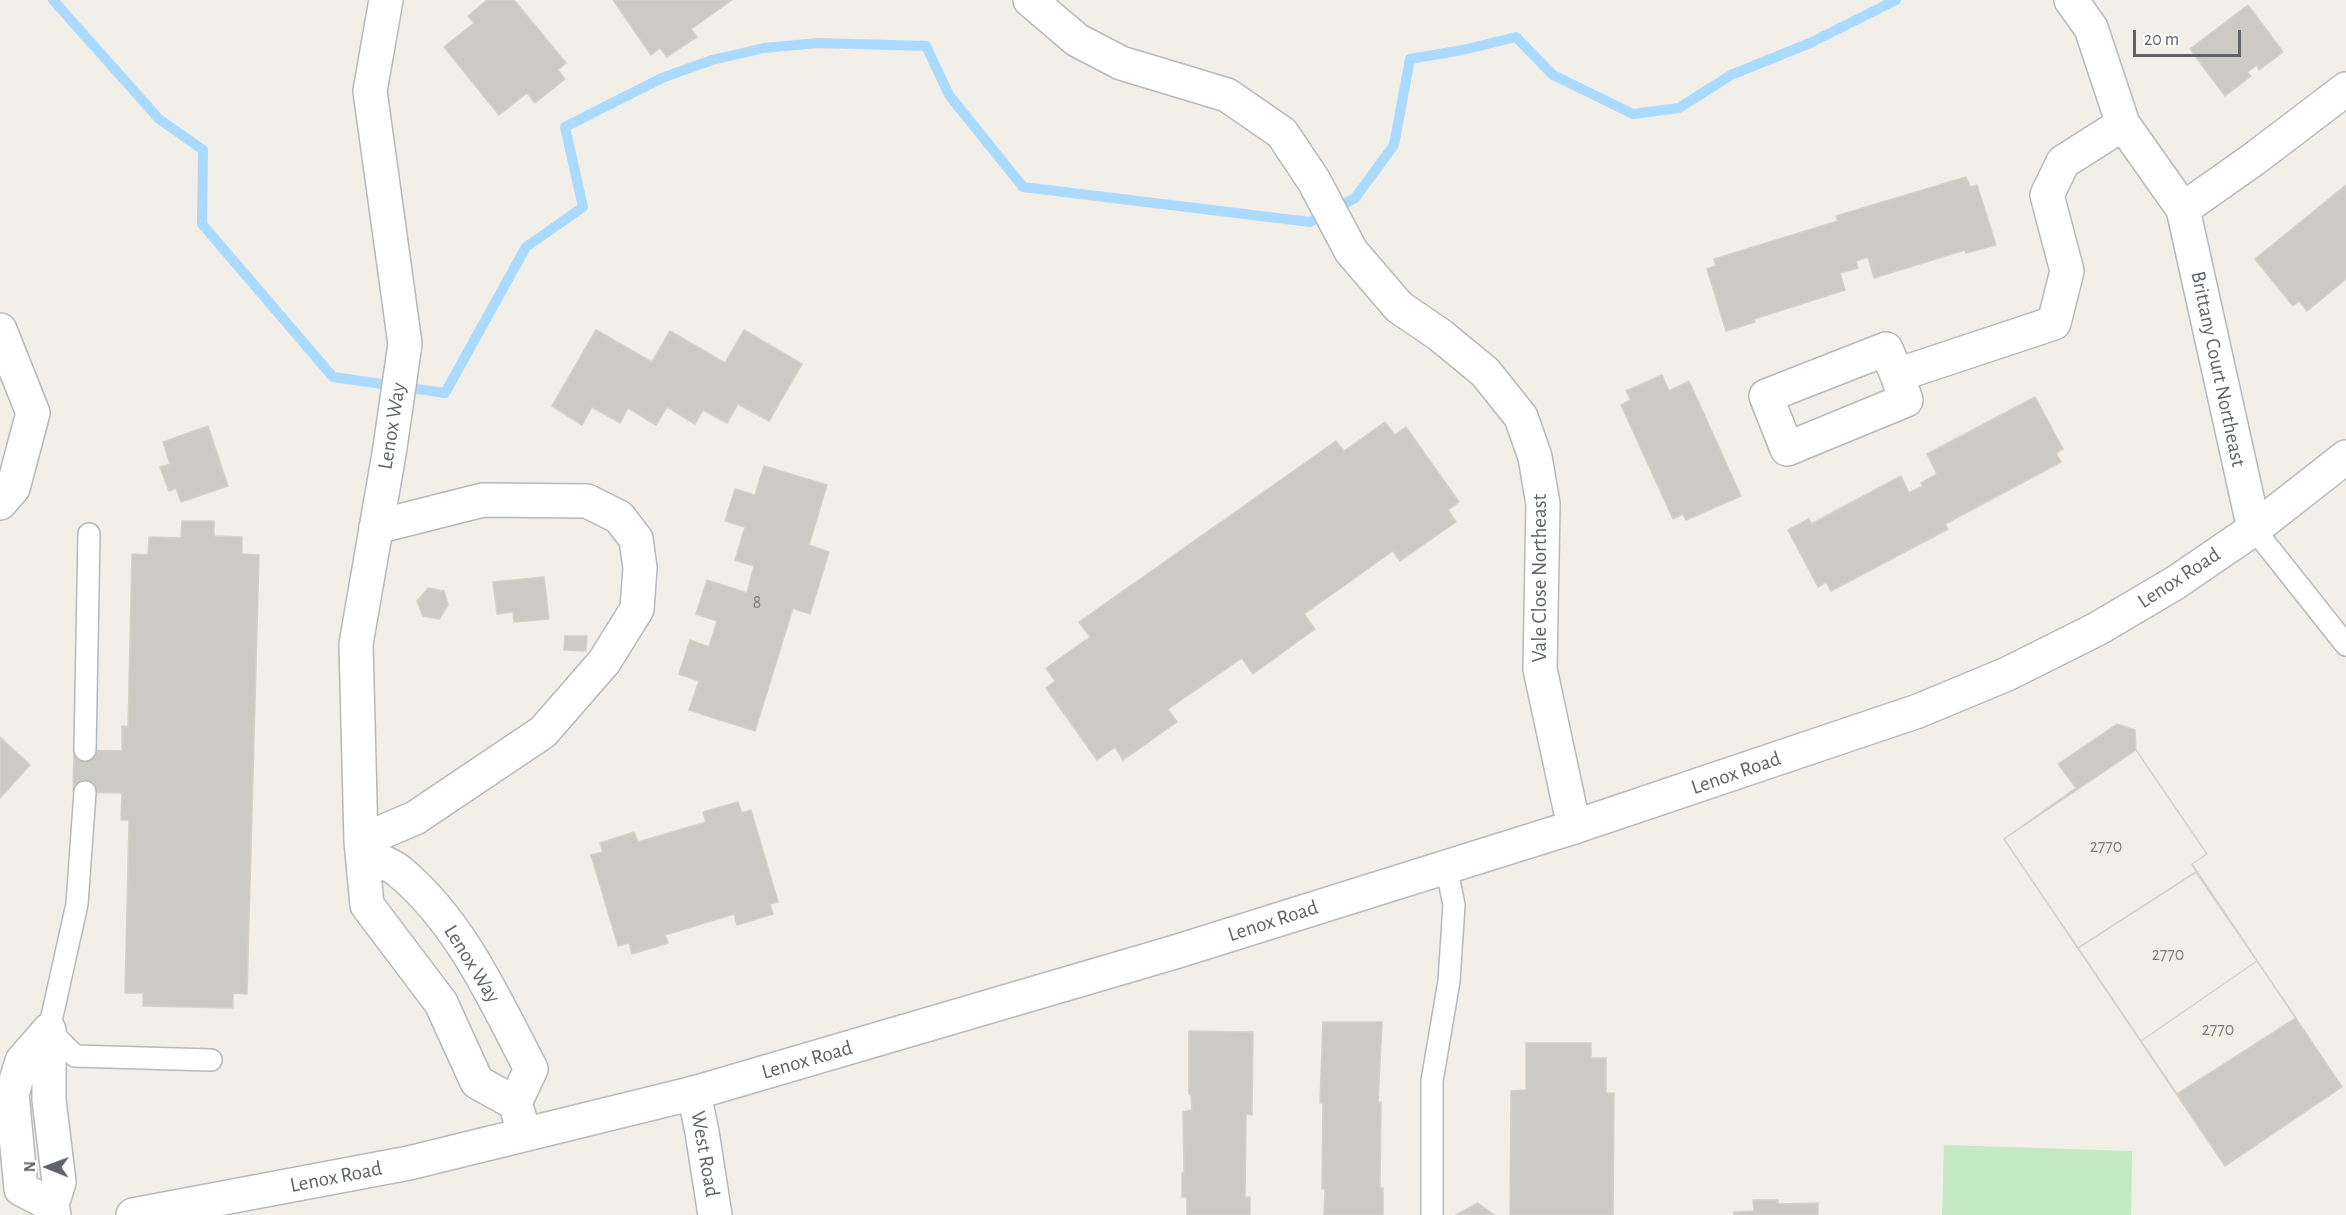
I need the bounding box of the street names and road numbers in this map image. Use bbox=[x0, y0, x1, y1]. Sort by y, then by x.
street label: Brittany Court Northeast bbox=[2185, 269, 2251, 469]
street label: Lenox Way bbox=[373, 381, 411, 471]
street label: Vale Close Northeast bbox=[1527, 494, 1553, 662]
street label: Lenox Road bbox=[2133, 542, 2225, 614]
street label: Lenox Road bbox=[1688, 746, 1784, 800]
street label: Lenox Road bbox=[1225, 895, 1321, 947]
street label: Lenox Way bbox=[438, 920, 506, 1008]
street label: Lenox Road bbox=[759, 1035, 855, 1085]
street label: West Road bbox=[685, 1109, 725, 1199]
street label: Lenox Road bbox=[288, 1156, 384, 1198]

